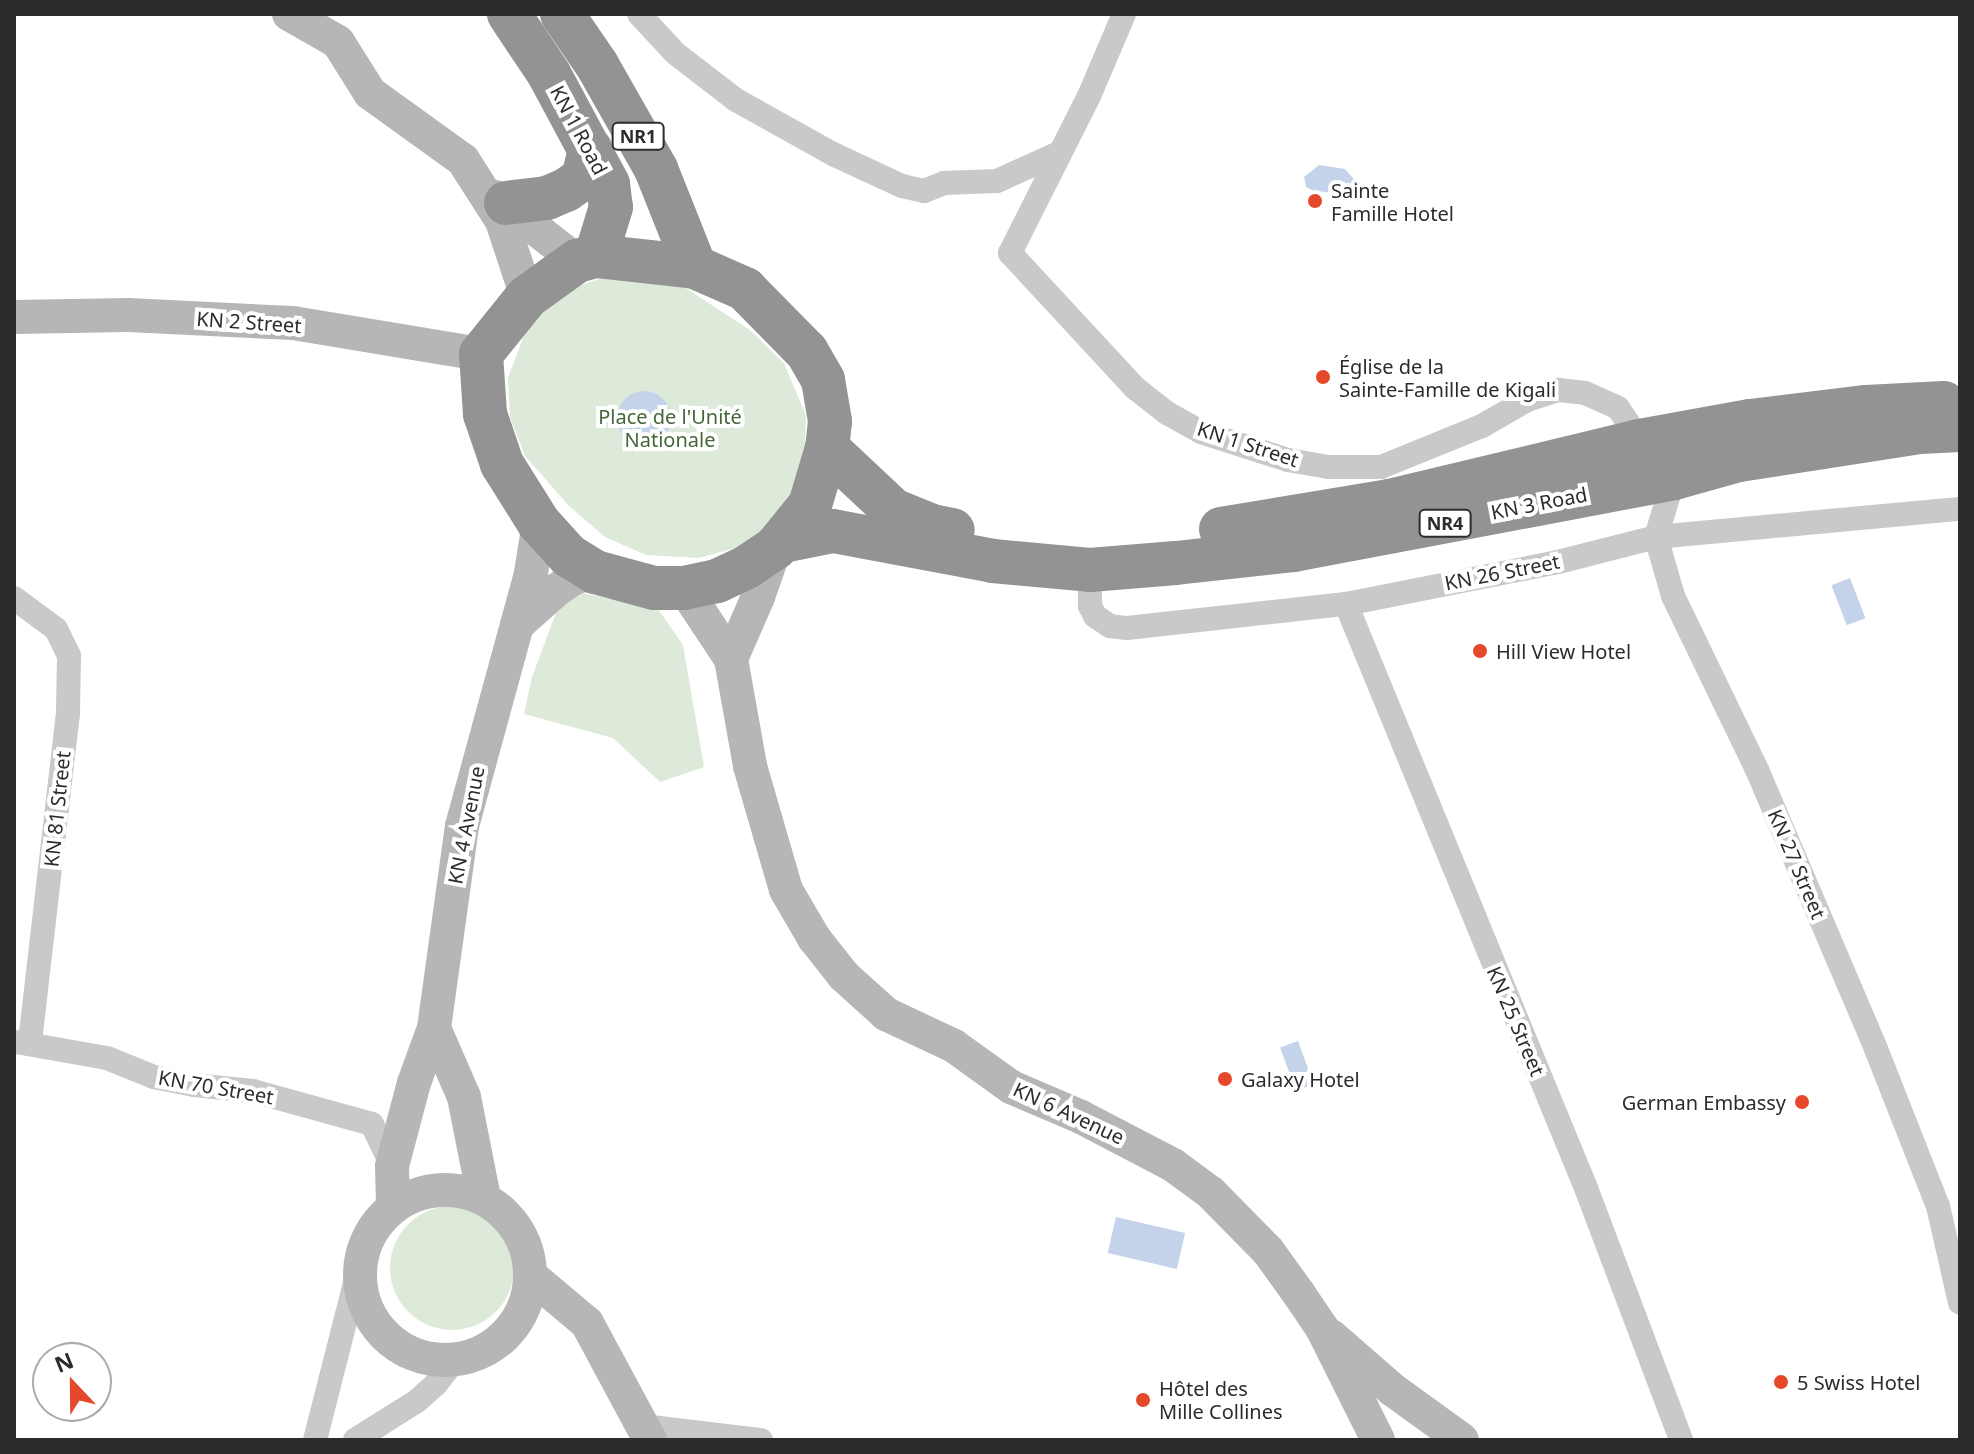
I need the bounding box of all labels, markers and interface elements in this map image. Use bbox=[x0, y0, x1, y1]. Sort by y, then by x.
street label: KN 1 Road bbox=[546, 81, 612, 179]
road number: NR1 bbox=[610, 122, 666, 150]
place label: Sainte Famille Hotel bbox=[1331, 178, 1454, 225]
marker: Sainte Famille Hotel bbox=[1306, 192, 1324, 210]
street label: KN 2 Street bbox=[196, 306, 302, 338]
place label: Église de la Sainte-Famille de Kigali bbox=[1339, 354, 1556, 401]
marker: Église de la Sainte-Famille de Kigali bbox=[1314, 368, 1332, 386]
park label: Place de l'Unité Nationale bbox=[598, 404, 742, 451]
street label: KN 1 Street bbox=[1194, 416, 1302, 472]
street label: KN 3 Road bbox=[1489, 482, 1589, 524]
road number: NR4 bbox=[1417, 509, 1473, 537]
street label: KN 26 Street bbox=[1442, 549, 1562, 595]
place label: Hill View Hotel bbox=[1496, 639, 1631, 663]
marker: Hill View Hotel bbox=[1471, 642, 1489, 660]
street label: KN 81 Street bbox=[39, 750, 75, 868]
street label: KN 4 Avenue bbox=[443, 764, 489, 886]
street label: KN 27 Street bbox=[1763, 806, 1831, 922]
street label: KN 25 Street bbox=[1482, 963, 1550, 1079]
street label: KN 70 Street bbox=[156, 1065, 276, 1109]
place label: Galaxy Hotel bbox=[1241, 1067, 1360, 1091]
marker: Galaxy Hotel bbox=[1216, 1070, 1234, 1088]
street label: KN 6 Avenue bbox=[1010, 1077, 1128, 1149]
place label: German Embassy bbox=[1622, 1090, 1786, 1114]
marker: German Embassy bbox=[1793, 1093, 1811, 1111]
north arrow bbox=[32, 1342, 112, 1422]
text: N bbox=[50, 1344, 78, 1379]
place label: 5 Swiss Hotel bbox=[1797, 1370, 1920, 1394]
marker: 5 Swiss Hotel bbox=[1772, 1373, 1790, 1391]
place label: Hôtel des Mille Collines bbox=[1159, 1376, 1283, 1423]
marker: Hôtel des Mille Collines bbox=[1134, 1391, 1152, 1409]

